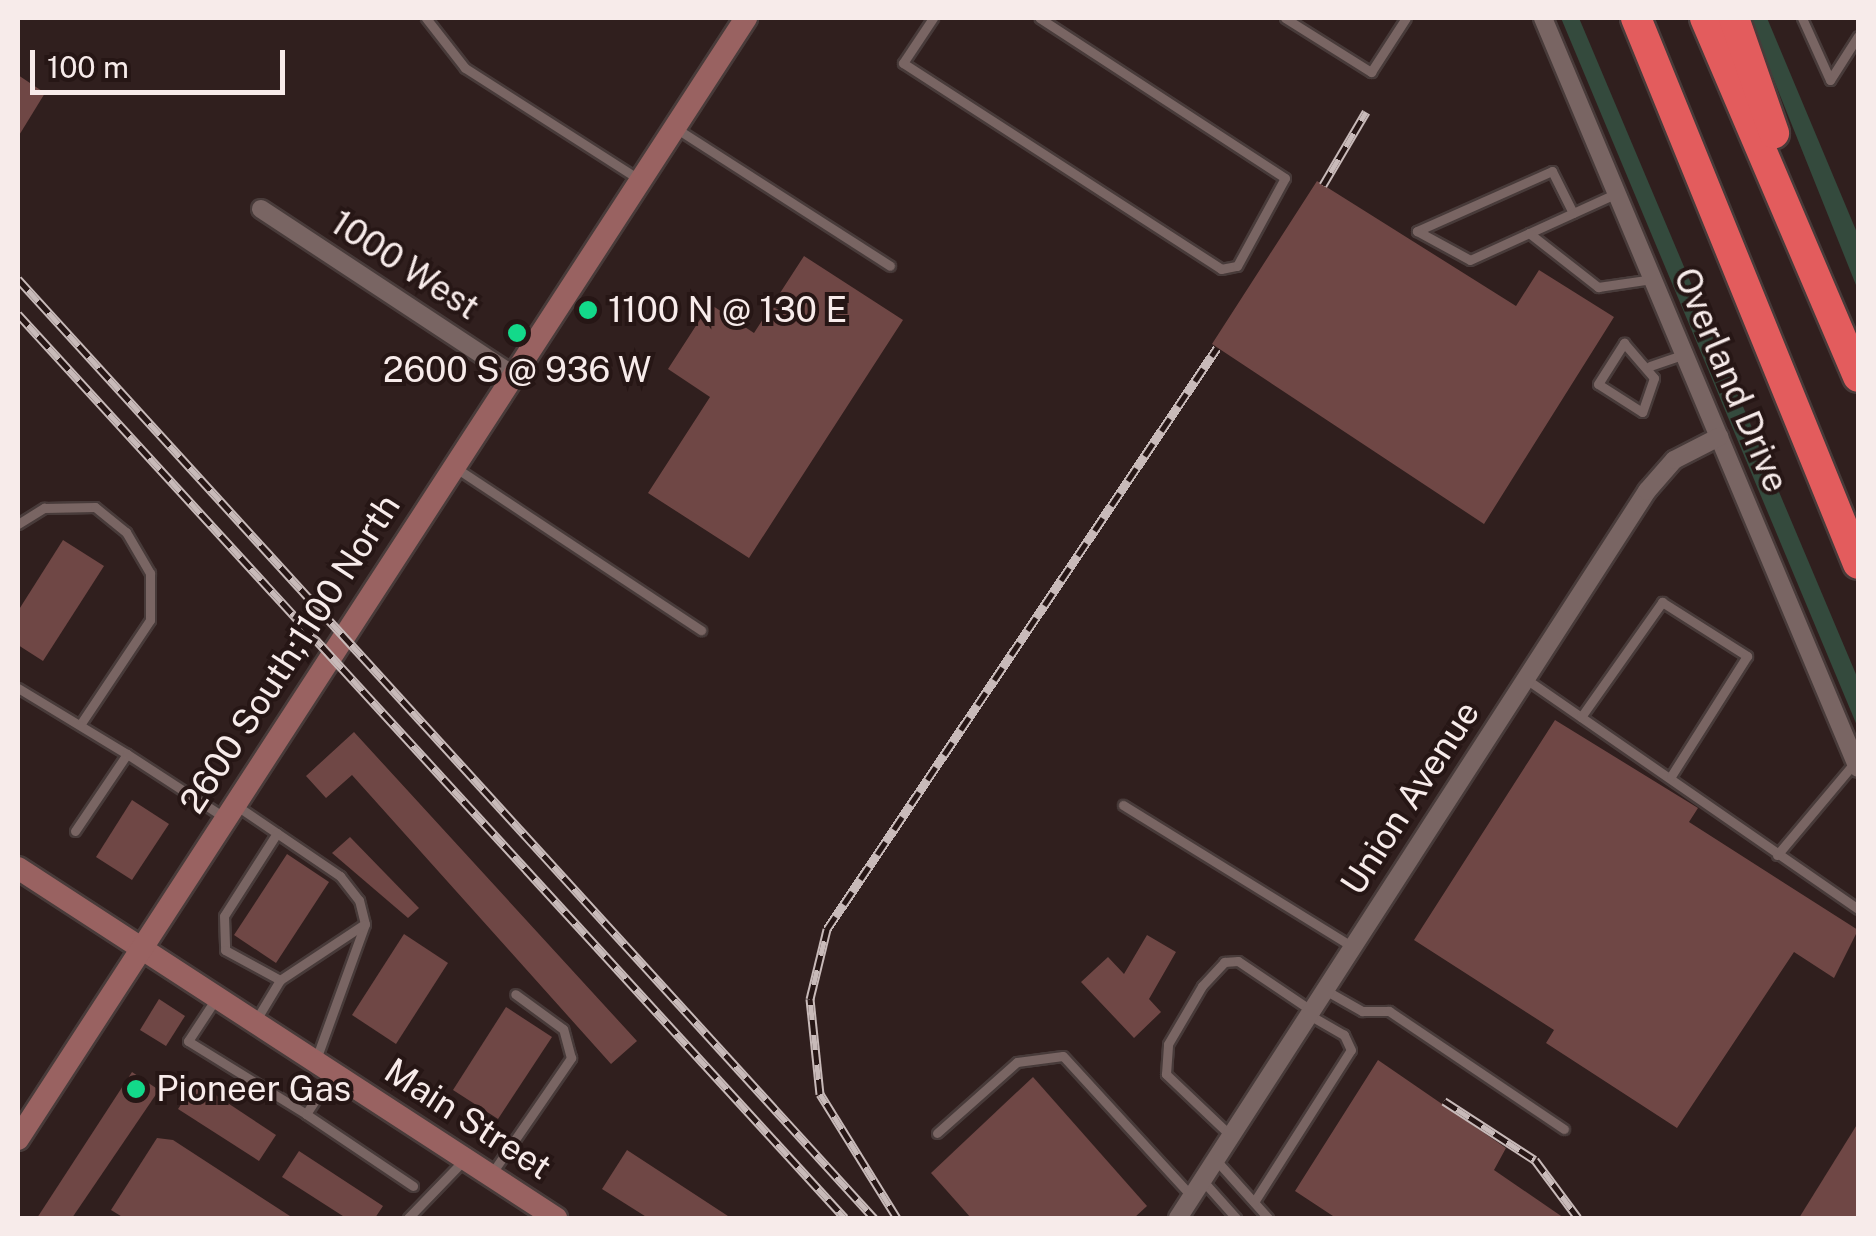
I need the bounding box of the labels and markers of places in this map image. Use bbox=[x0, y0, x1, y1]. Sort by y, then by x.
place label: 1100 N @ 130 E bbox=[608, 289, 848, 331]
marker: 1100 N @ 130 E bbox=[577, 299, 599, 321]
marker: 2600 S @ 936 W bbox=[506, 322, 528, 344]
place label: 2600 S @ 936 W bbox=[382, 349, 652, 391]
place label: Pioneer Gas bbox=[156, 1068, 351, 1110]
marker: Pioneer Gas bbox=[125, 1078, 147, 1100]

